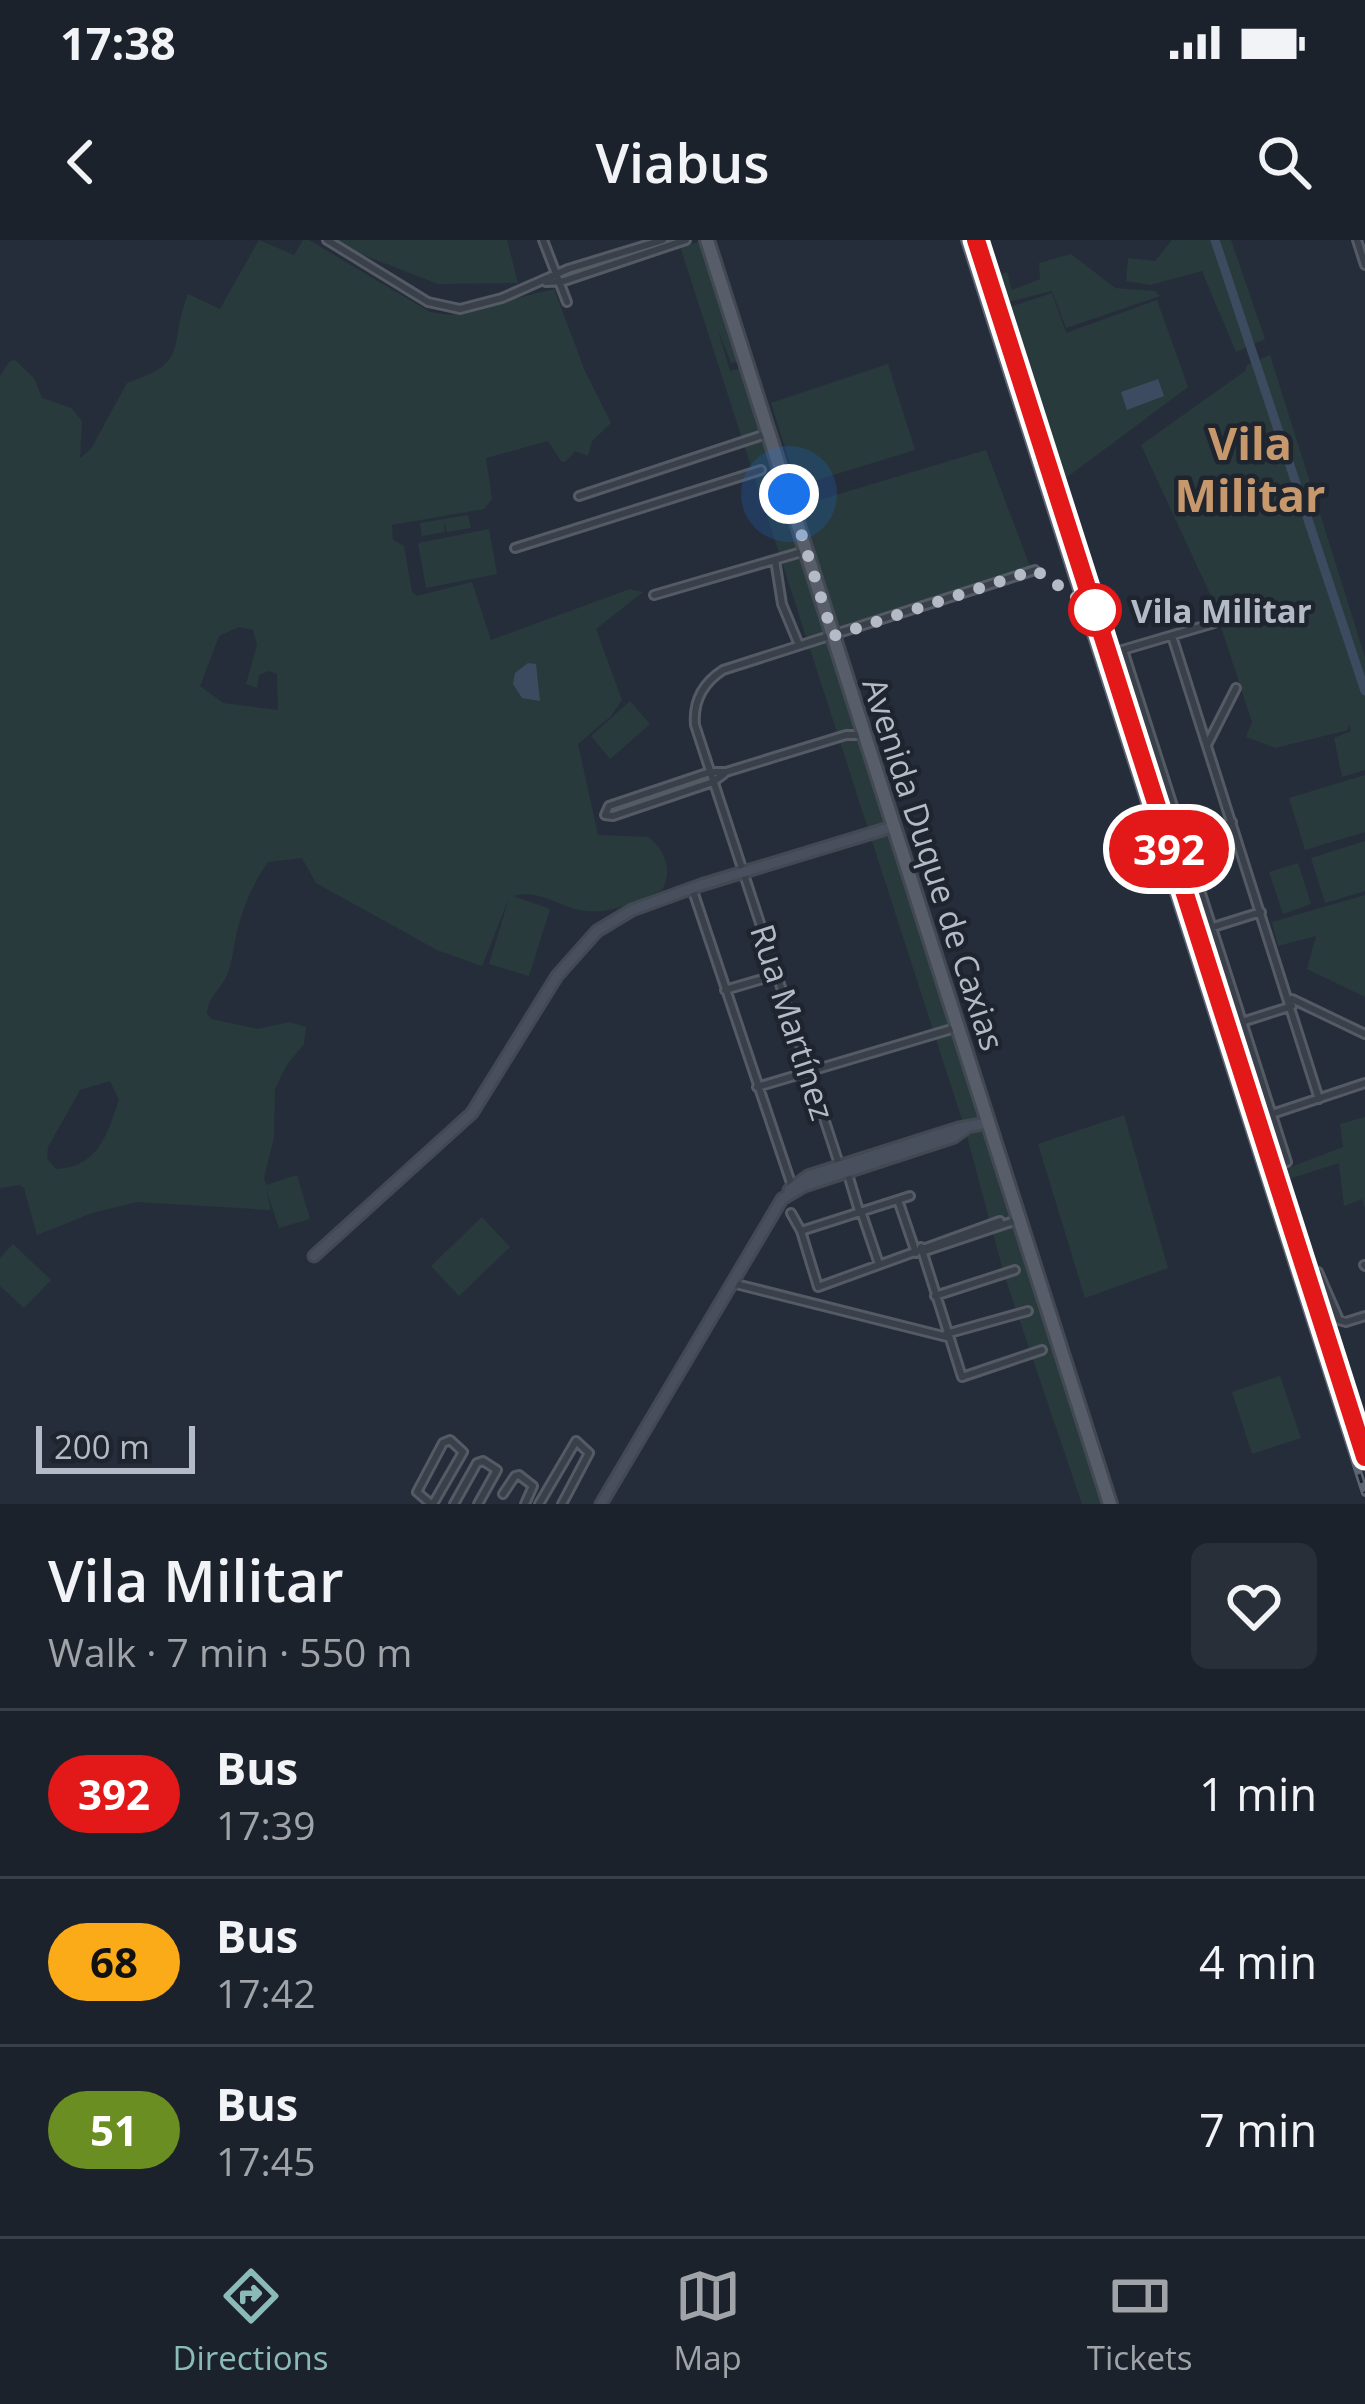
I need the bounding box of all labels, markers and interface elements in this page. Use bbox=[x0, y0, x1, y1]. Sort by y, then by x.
text: 17:38 bbox=[60, 12, 176, 73]
text: Viabus bbox=[595, 125, 770, 199]
icon: back bbox=[48, 129, 114, 195]
icon: search bbox=[1251, 129, 1317, 195]
district label: Vila Militar bbox=[1175, 412, 1325, 525]
your location bbox=[759, 464, 819, 524]
marker: Vila Militar bbox=[1070, 585, 1120, 635]
place label: Vila Militar bbox=[1131, 588, 1312, 633]
street label: Avenida Duque de Caxias bbox=[852, 672, 1016, 1056]
line badge: 392 bbox=[1100, 810, 1238, 888]
text: 392 bbox=[1133, 820, 1205, 877]
street label: Rua Martínez bbox=[740, 918, 846, 1126]
scale bar bbox=[36, 1420, 195, 1473]
text: 200 m bbox=[54, 1424, 150, 1469]
text: Vila Militar bbox=[48, 1541, 344, 1619]
button: heart bbox=[1191, 1543, 1317, 1669]
text: Walk · 7 min · 550 m bbox=[48, 1625, 412, 1678]
text: Bus bbox=[216, 1737, 298, 1798]
text: 1 min bbox=[1199, 1763, 1317, 1824]
text: 392 bbox=[78, 1765, 150, 1822]
text: 17:39 bbox=[216, 1798, 315, 1851]
text: Bus bbox=[216, 1905, 298, 1966]
text: 4 min bbox=[1199, 1931, 1317, 1992]
text: 68 bbox=[90, 1933, 138, 1990]
text: 17:42 bbox=[216, 1966, 315, 2019]
text: Bus bbox=[216, 2073, 298, 2134]
text: 7 min bbox=[1199, 2099, 1317, 2160]
text: 51 bbox=[90, 2101, 138, 2158]
text: 17:45 bbox=[216, 2134, 315, 2187]
tab: Directions bbox=[173, 2263, 329, 2380]
tab: Map bbox=[674, 2263, 742, 2380]
tab: Tickets bbox=[1087, 2263, 1192, 2380]

